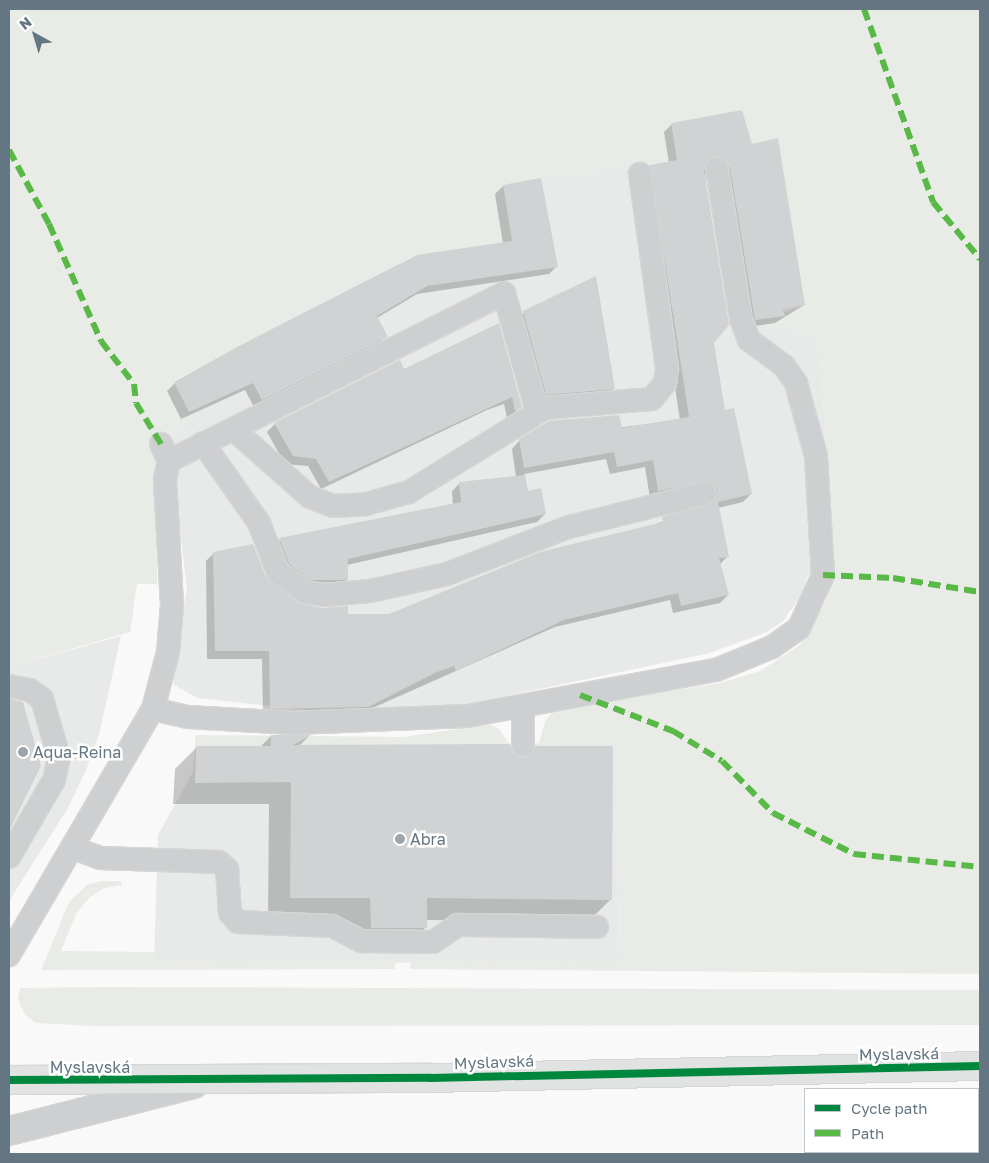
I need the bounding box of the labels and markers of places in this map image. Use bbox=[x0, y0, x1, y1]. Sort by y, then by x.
place label: Aqua-Reina bbox=[33, 742, 121, 762]
marker: Aqua-Reina bbox=[17, 746, 29, 758]
place label: Abra bbox=[410, 829, 446, 849]
marker: Abra bbox=[394, 833, 406, 845]

